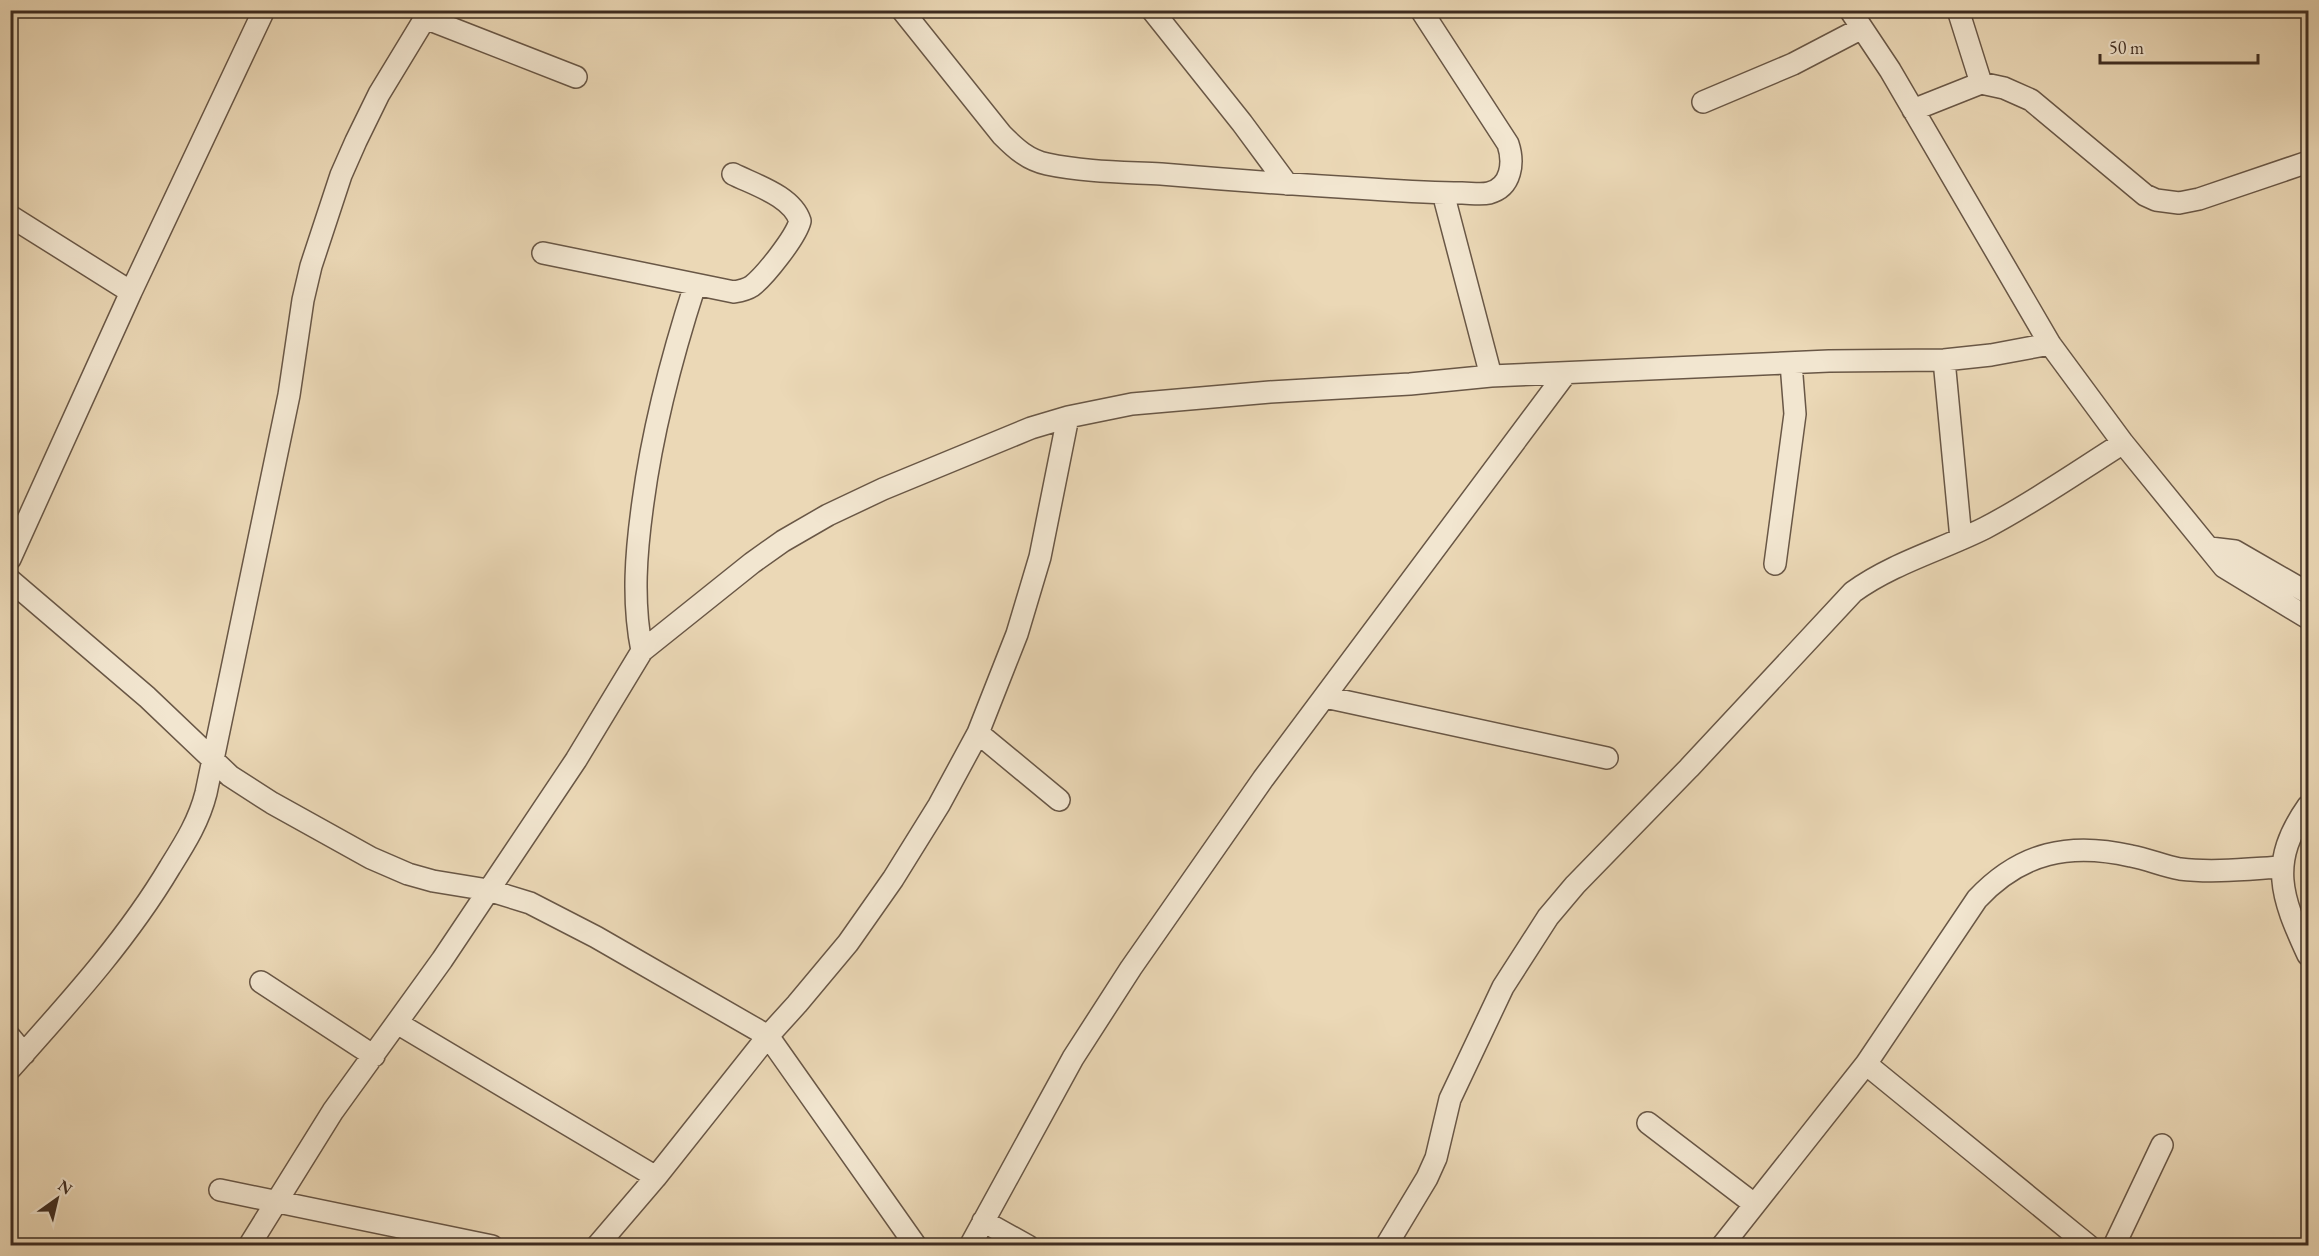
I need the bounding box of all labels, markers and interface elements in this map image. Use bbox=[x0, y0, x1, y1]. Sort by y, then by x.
scale bar bbox=[2100, 27, 2258, 65]
text: 50 m bbox=[2109, 36, 2144, 59]
north arrow bbox=[27, 1169, 87, 1229]
text: N bbox=[54, 1175, 76, 1199]

